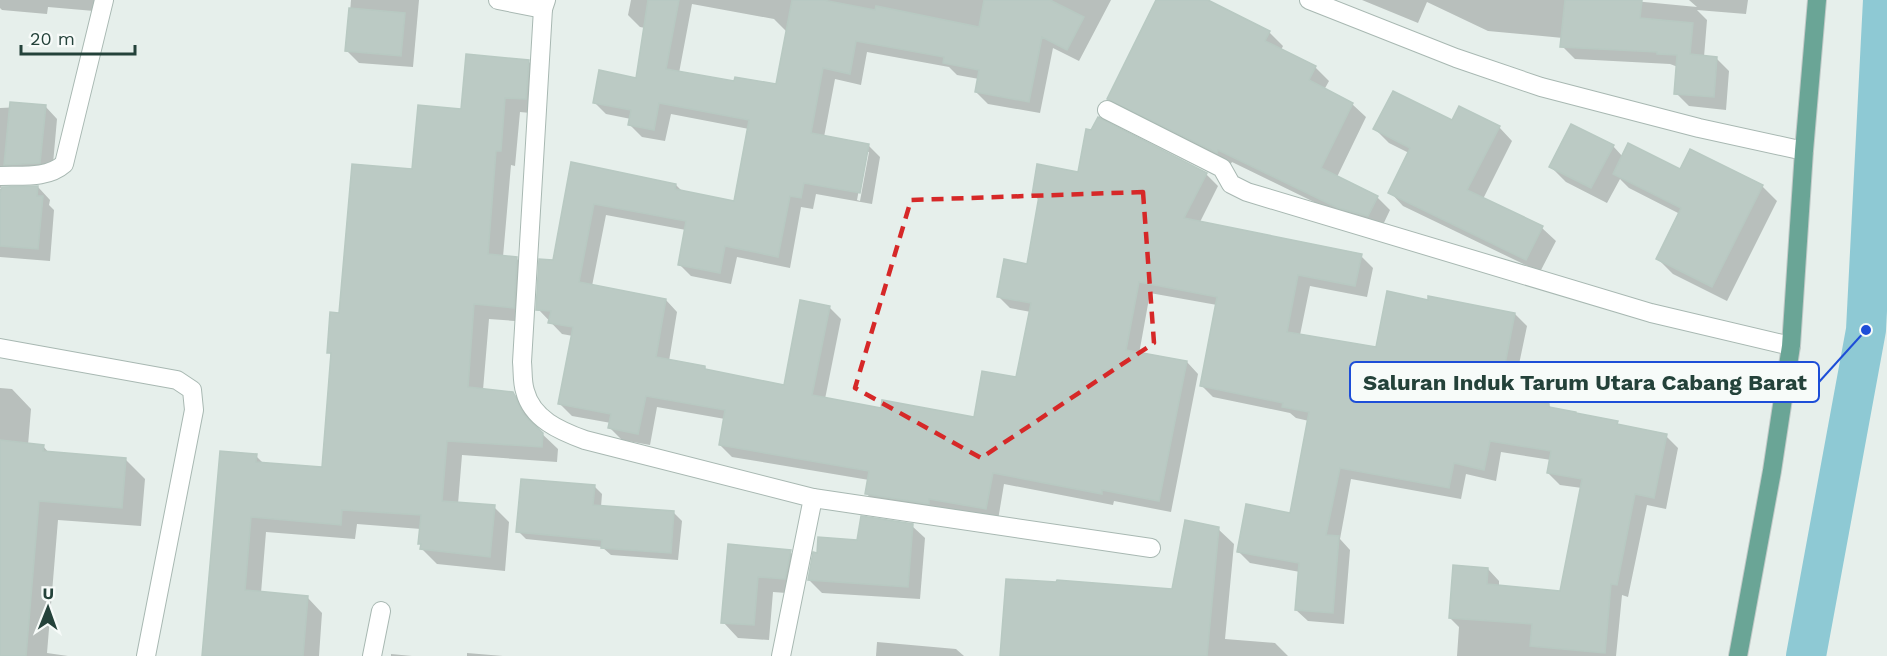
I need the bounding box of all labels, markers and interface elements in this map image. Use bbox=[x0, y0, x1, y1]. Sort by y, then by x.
scale bar bbox=[21, 18, 135, 56]
text: 20 m bbox=[30, 28, 75, 49]
callout: Saluran Induk Tarum Utara Cabang Barat bbox=[1350, 362, 1819, 402]
text: Saluran Induk Tarum Utara Cabang Barat bbox=[1363, 370, 1807, 395]
north arrow bbox=[18, 578, 78, 638]
text: U bbox=[42, 584, 54, 603]

